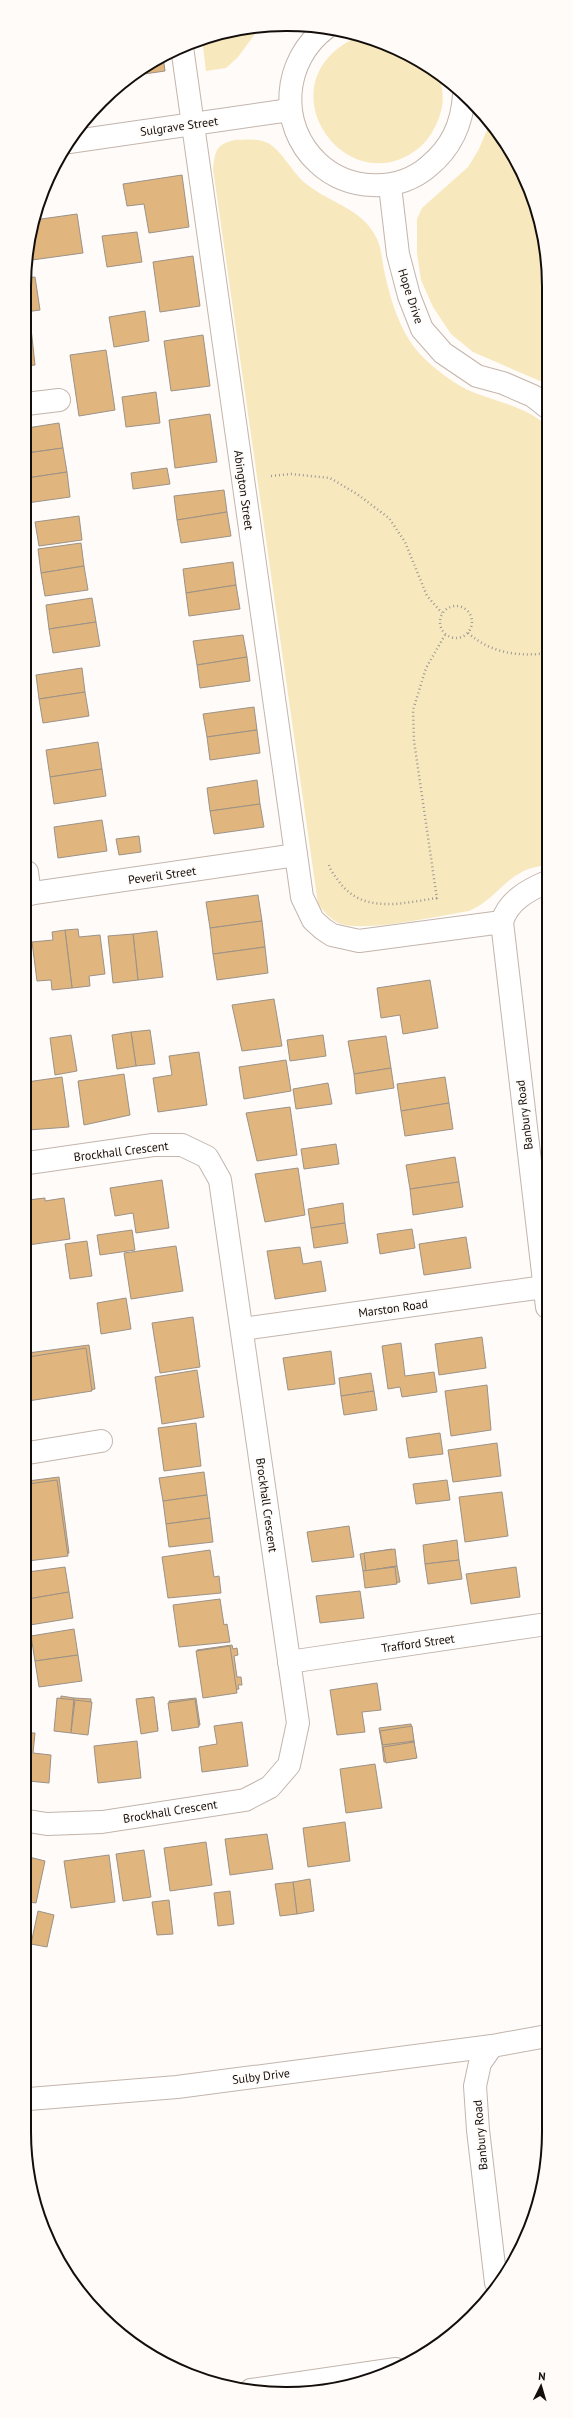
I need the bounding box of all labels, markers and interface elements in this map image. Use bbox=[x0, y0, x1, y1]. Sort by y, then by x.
street label: Sulgrave Street bbox=[139, 113, 219, 139]
street label: Hope Drive bbox=[395, 266, 427, 326]
street label: Abington Street bbox=[231, 449, 257, 531]
street label: Peveril Street bbox=[127, 863, 197, 887]
street label: Banbury Road bbox=[512, 1079, 536, 1151]
street label: Brockhall Crescent bbox=[73, 1138, 169, 1164]
street label: Marston Road bbox=[357, 1296, 429, 1320]
street label: Brockhall Crescent bbox=[253, 1457, 281, 1553]
street label: Trafford Street bbox=[380, 1630, 456, 1656]
street label: Brockhall Crescent bbox=[122, 1796, 218, 1826]
street label: Sulby Drive bbox=[231, 2065, 291, 2087]
street label: Banbury Road bbox=[469, 2099, 491, 2171]
north arrow bbox=[521, 2366, 561, 2406]
text: N bbox=[538, 2369, 546, 2383]

